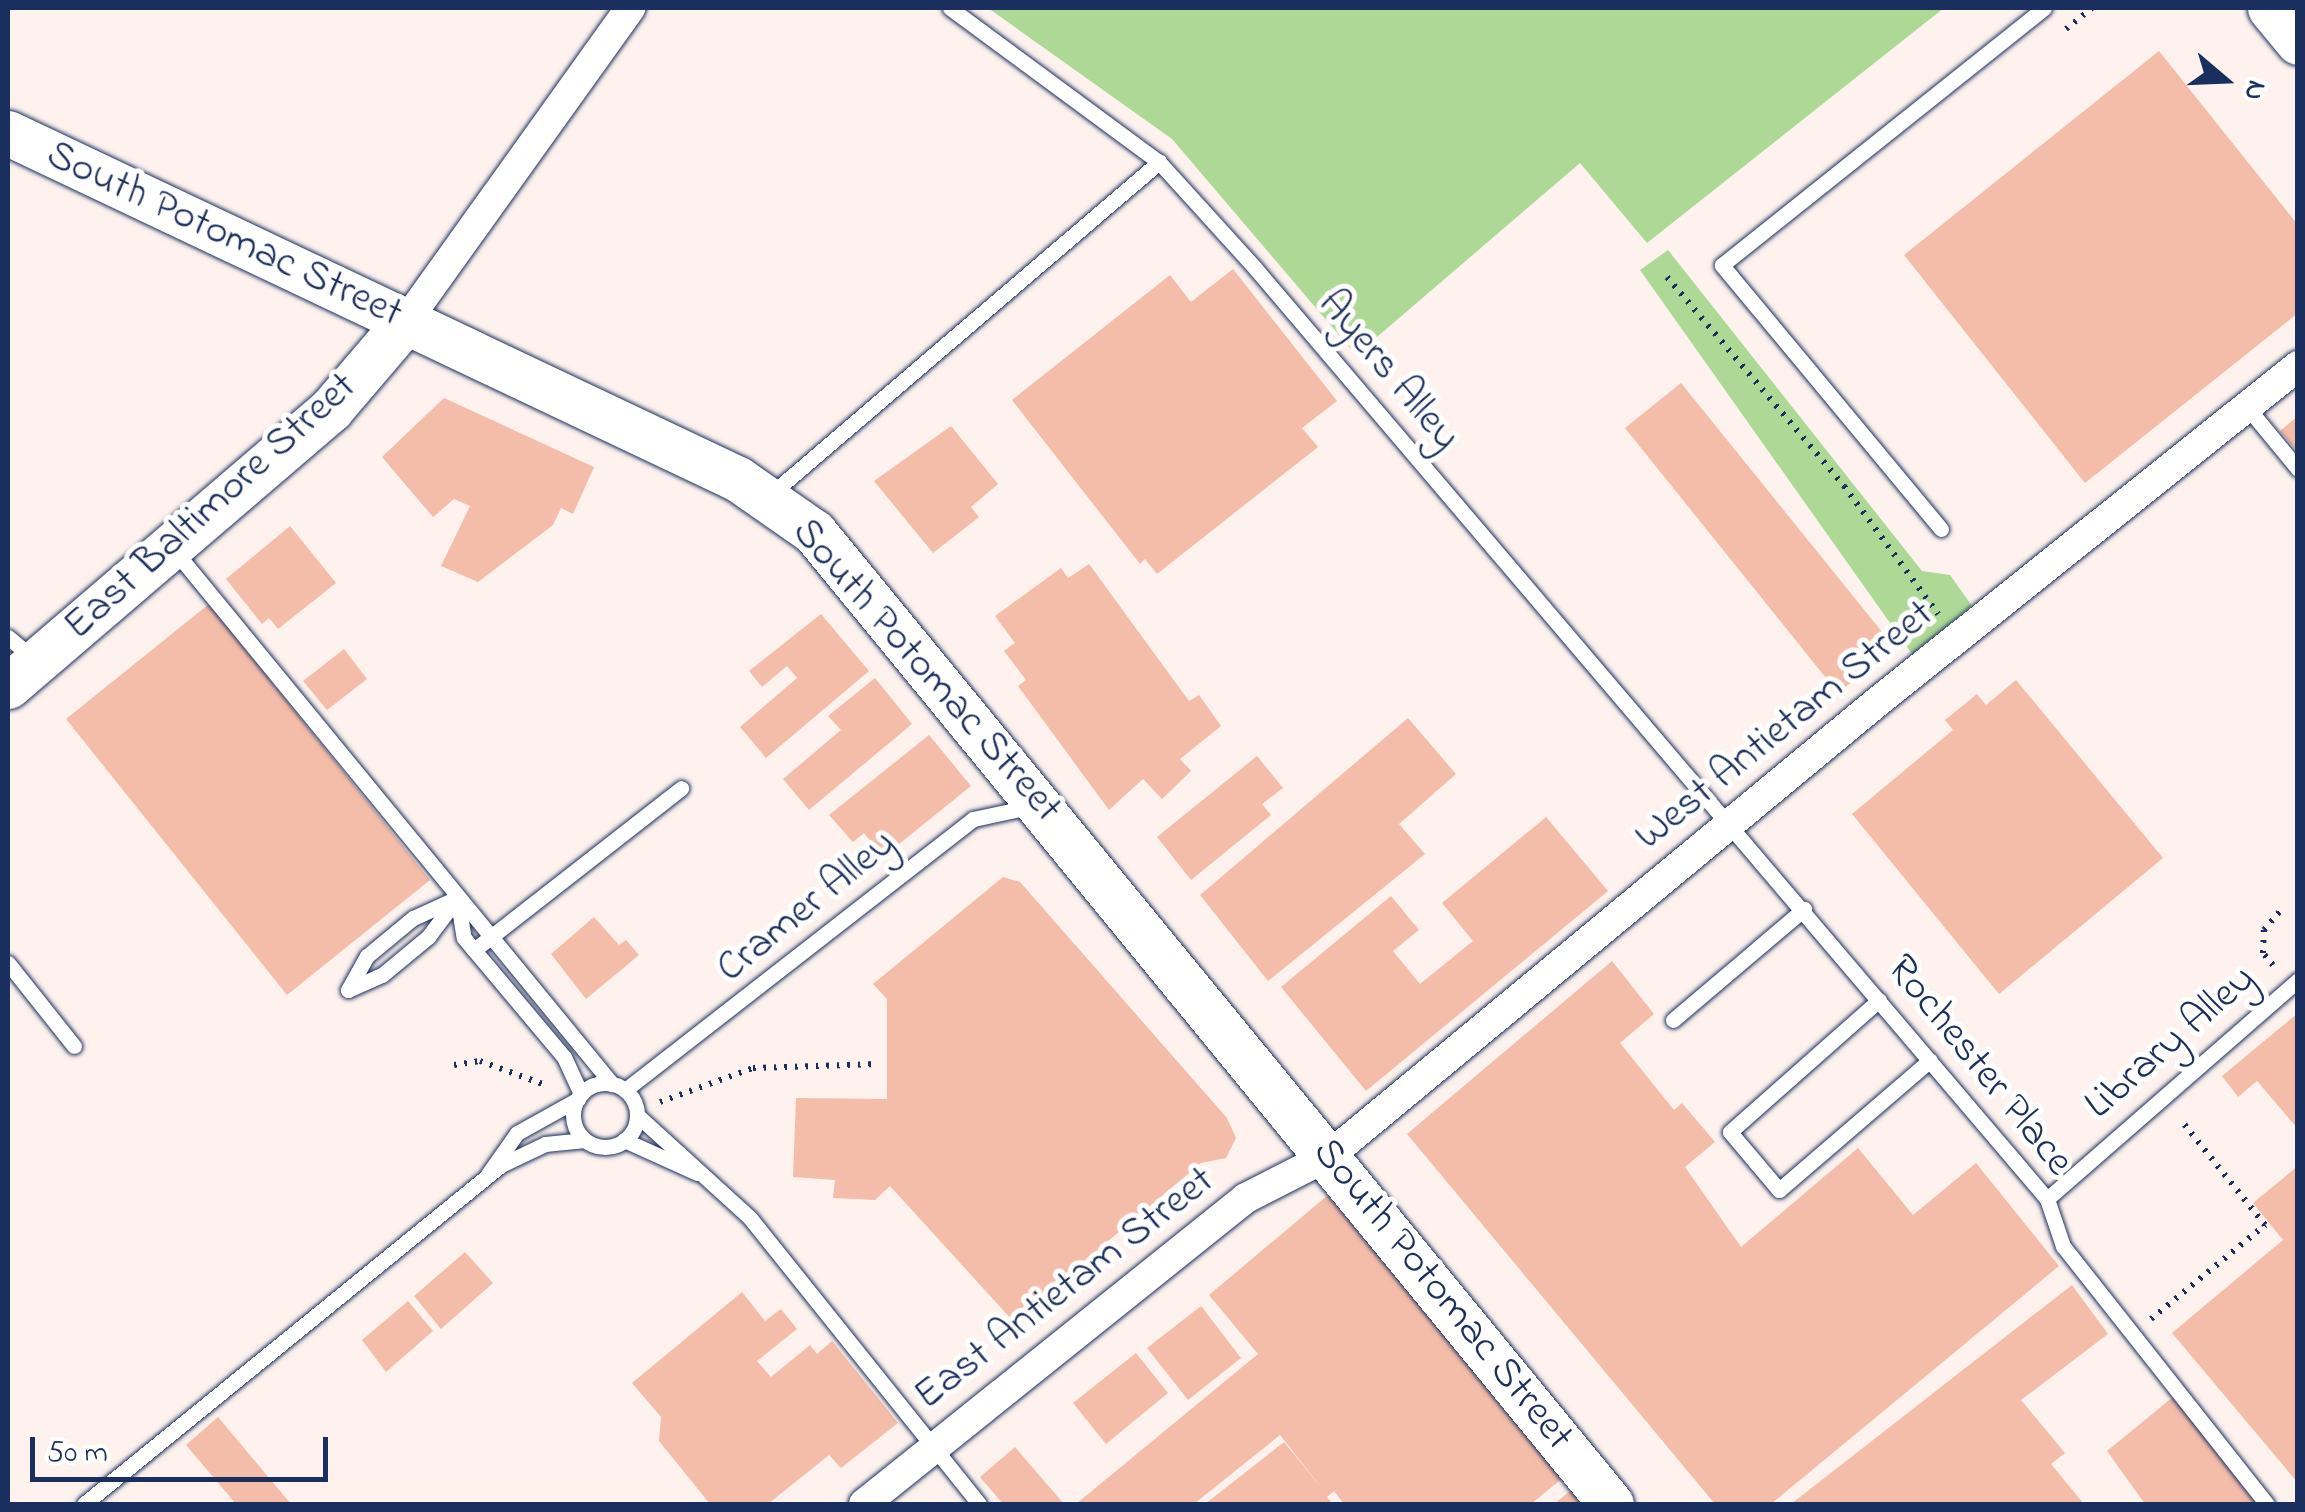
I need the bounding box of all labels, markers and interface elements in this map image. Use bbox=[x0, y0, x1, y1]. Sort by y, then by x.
north arrow bbox=[2175, 30, 2275, 130]
text: N bbox=[2231, 74, 2276, 106]
street label: South Potomac Street bbox=[38, 130, 410, 340]
street label: Ayers Alley bbox=[1306, 280, 1470, 462]
street label: East Baltimore Street bbox=[54, 362, 368, 652]
street label: South Potomac Street bbox=[780, 508, 1072, 834]
street label: West Antietam Street bbox=[1625, 590, 1945, 862]
street label: Cramer Alley bbox=[707, 820, 907, 994]
street label: Rochester Place bbox=[1875, 945, 2083, 1187]
street label: Library Alley bbox=[2075, 955, 2267, 1131]
street label: South Potomac Street bbox=[1301, 1129, 1583, 1461]
street label: East Antietam Street bbox=[905, 1156, 1225, 1422]
scale bar bbox=[35, 1417, 332, 1479]
text: 50 m bbox=[47, 1432, 108, 1476]

